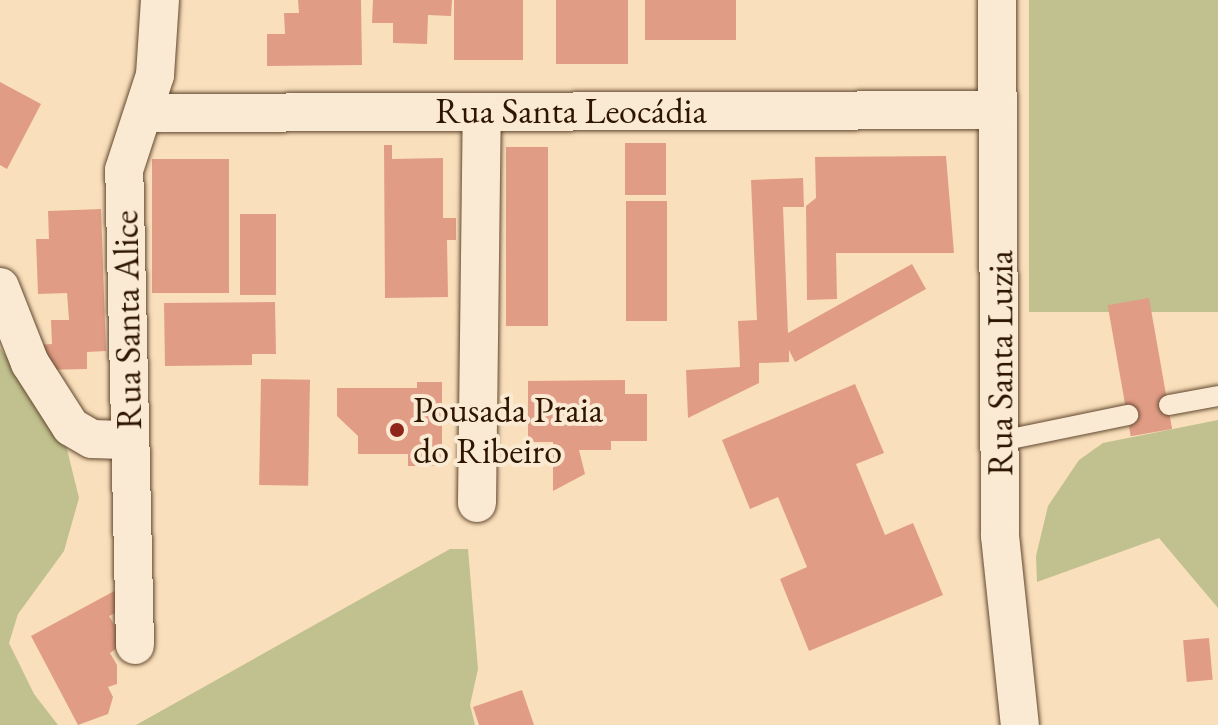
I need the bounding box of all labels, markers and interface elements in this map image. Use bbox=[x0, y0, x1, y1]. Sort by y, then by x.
street label: Rua Santa Leocádia bbox=[435, 89, 707, 133]
street label: Rua Santa Alice bbox=[103, 210, 151, 430]
street label: Rua Santa Luzia bbox=[978, 250, 1022, 476]
place label: Pousada Praia do Ribeiro bbox=[413, 387, 603, 472]
marker: Pousada Praia do Ribeiro bbox=[388, 421, 406, 439]

